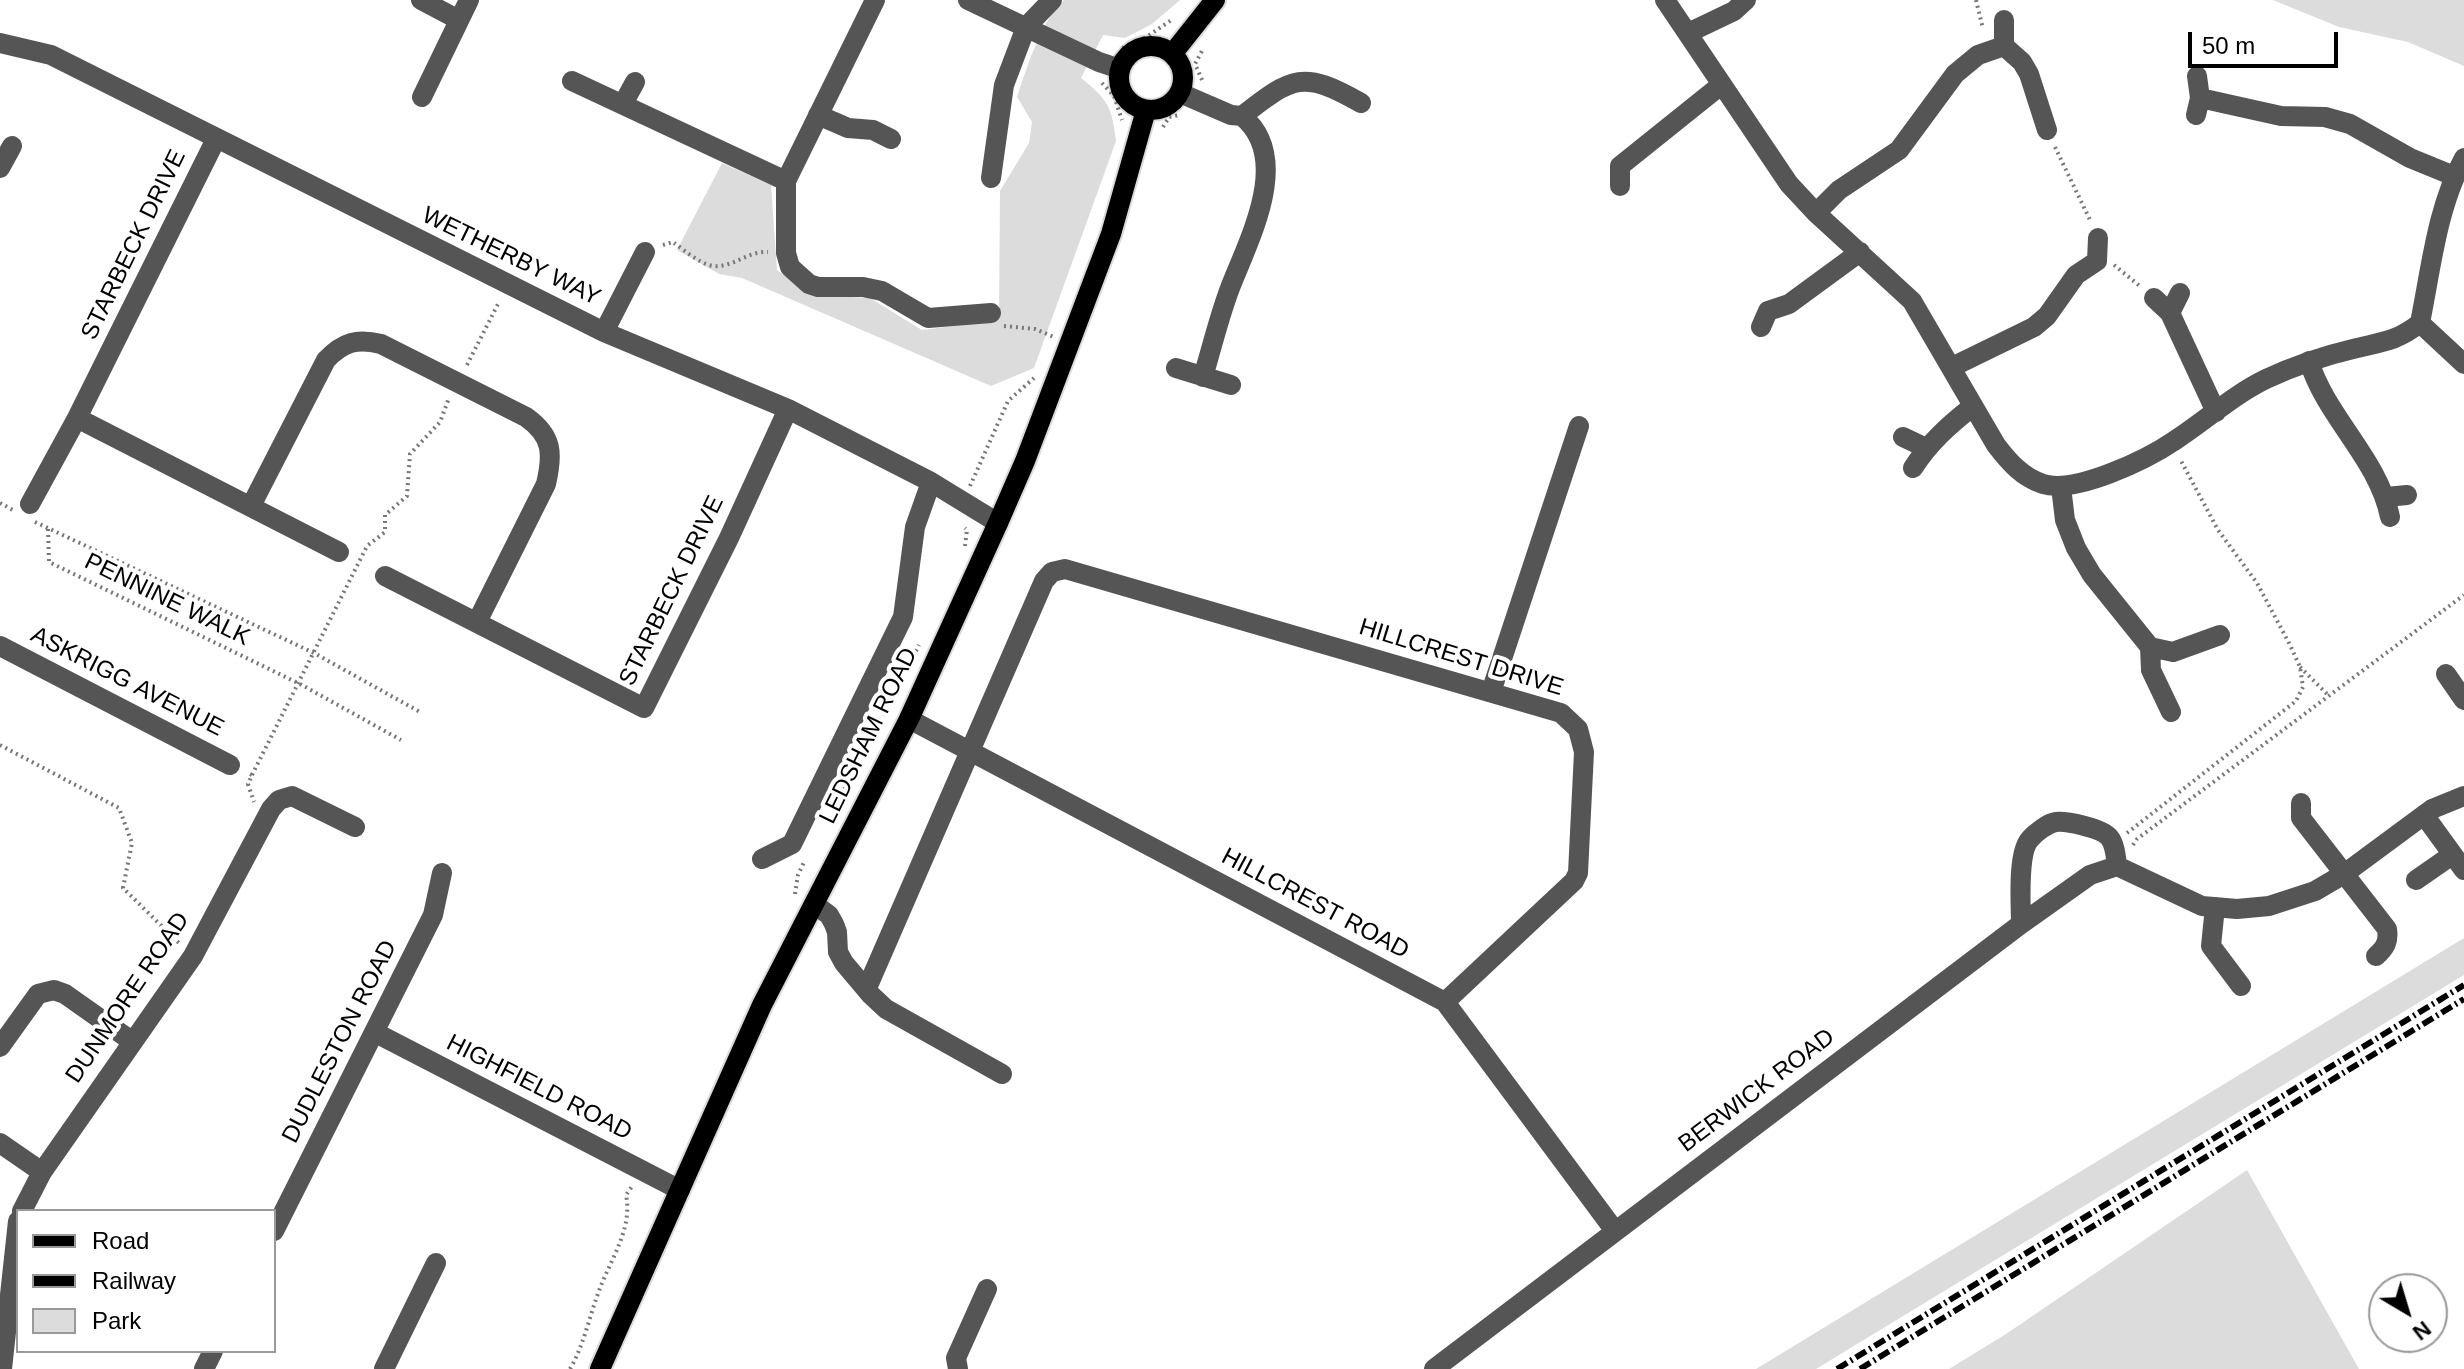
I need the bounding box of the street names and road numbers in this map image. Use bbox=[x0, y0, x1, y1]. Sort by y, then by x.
street label: STARBECK DRIVE bbox=[76, 145, 192, 345]
street label: WETHERBY WAY bbox=[417, 201, 605, 313]
street label: STARBECK DRIVE bbox=[614, 491, 730, 691]
street label: PENNINE WALK bbox=[80, 547, 254, 653]
street label: HILLCREST DRIVE bbox=[1355, 613, 1567, 703]
street label: ASKRIGG AVENUE bbox=[26, 621, 228, 743]
street label: LEDSHAM ROAD bbox=[814, 643, 924, 829]
street label: HILLCREST ROAD bbox=[1216, 842, 1414, 966]
street label: DUNMORE ROAD bbox=[60, 907, 196, 1089]
street label: DUDLESTON ROAD bbox=[276, 936, 404, 1148]
street label: BERWICK ROAD bbox=[1673, 1023, 1841, 1159]
street label: HIGHFIELD ROAD bbox=[442, 1029, 636, 1147]

